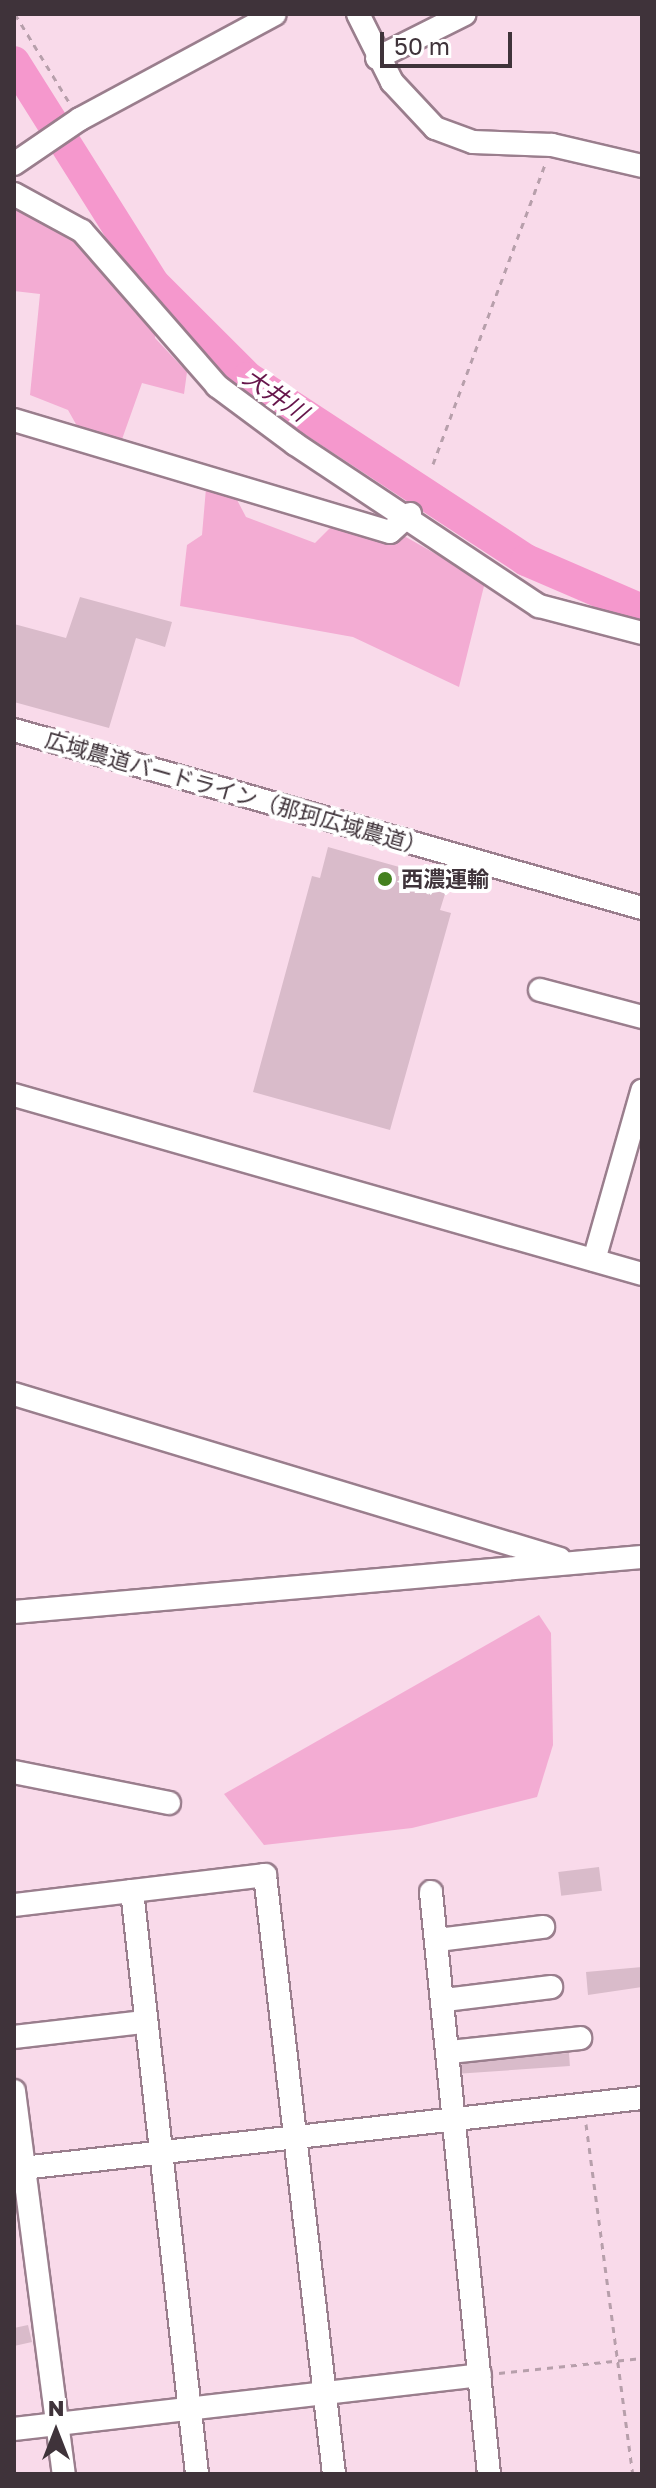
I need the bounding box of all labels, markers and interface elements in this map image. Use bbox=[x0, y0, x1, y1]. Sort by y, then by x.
scale bar bbox=[384, 16, 516, 66]
text: 50 m bbox=[394, 31, 450, 60]
water label: 大井川 bbox=[238, 362, 314, 426]
street label: 広域農道バードライン（那珂広域農道） bbox=[42, 726, 430, 860]
place label: 西濃運輸 bbox=[401, 866, 489, 892]
marker: 西濃運輸 bbox=[376, 870, 394, 888]
north arrow bbox=[16, 2392, 96, 2472]
text: N bbox=[48, 2394, 64, 2421]

